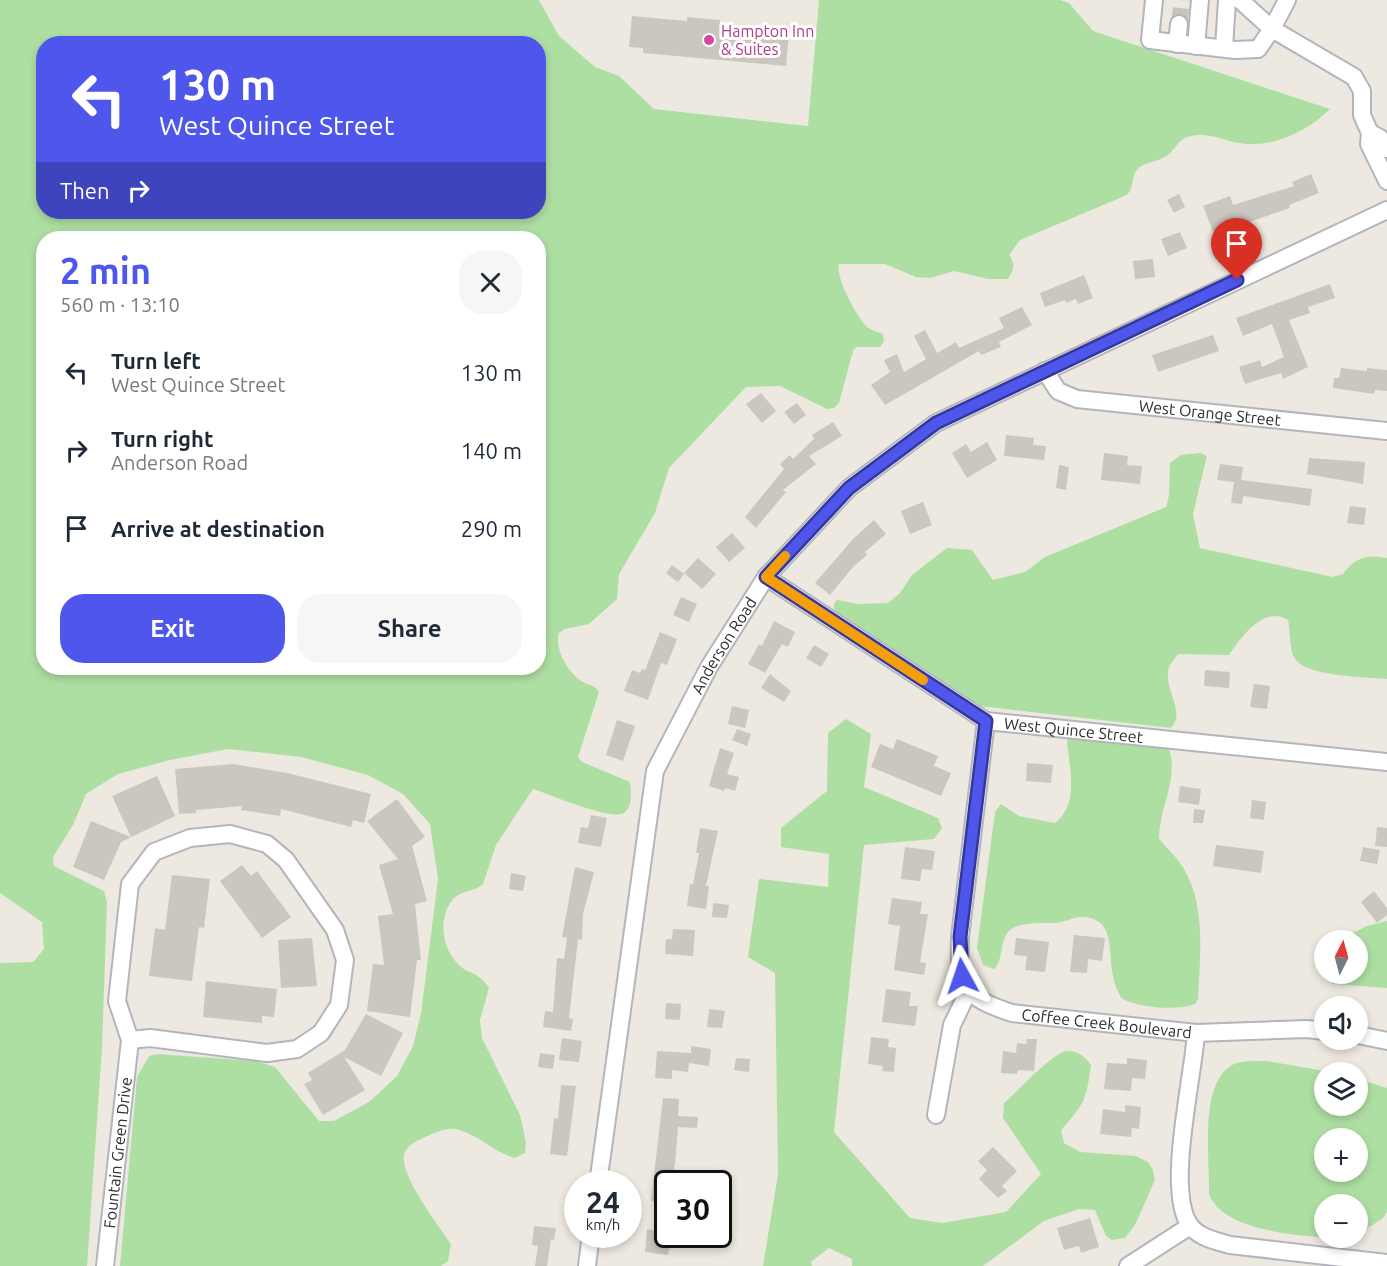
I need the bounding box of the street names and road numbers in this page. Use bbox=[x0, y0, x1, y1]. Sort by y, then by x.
street label: West Orange Street bbox=[1138, 396, 1282, 429]
street label: Anderson Road bbox=[688, 594, 760, 697]
street label: West Quince Street bbox=[1003, 714, 1145, 746]
street label: Coffee Creek Boulevard bbox=[1021, 1005, 1193, 1041]
street label: Fountain Green Drive bbox=[100, 1076, 135, 1229]

